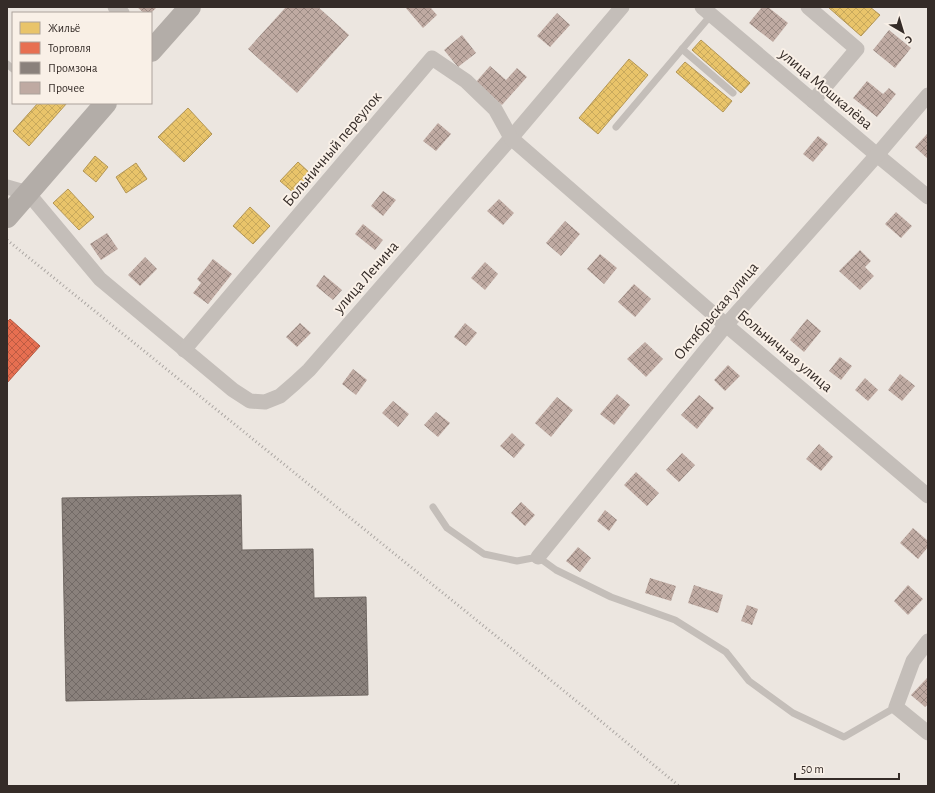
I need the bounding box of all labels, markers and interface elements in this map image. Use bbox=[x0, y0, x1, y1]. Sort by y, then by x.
legend bbox=[12, 12, 152, 104]
north arrow bbox=[883, 12, 923, 52]
text: Жильё bbox=[48, 22, 80, 34]
text: С bbox=[903, 33, 915, 46]
text: Торговля bbox=[48, 42, 91, 54]
street label: улица Мошкалёва bbox=[775, 45, 876, 133]
text: Промзона bbox=[48, 62, 98, 74]
text: Прочее bbox=[48, 82, 84, 94]
street label: Больничный переулок bbox=[280, 88, 386, 210]
street label: улица Ленина bbox=[330, 238, 402, 318]
street label: Октябрьская улица bbox=[671, 259, 762, 364]
street label: Больничная улица bbox=[734, 307, 836, 396]
scale bar bbox=[795, 755, 899, 781]
text: 50 m bbox=[801, 763, 824, 775]

